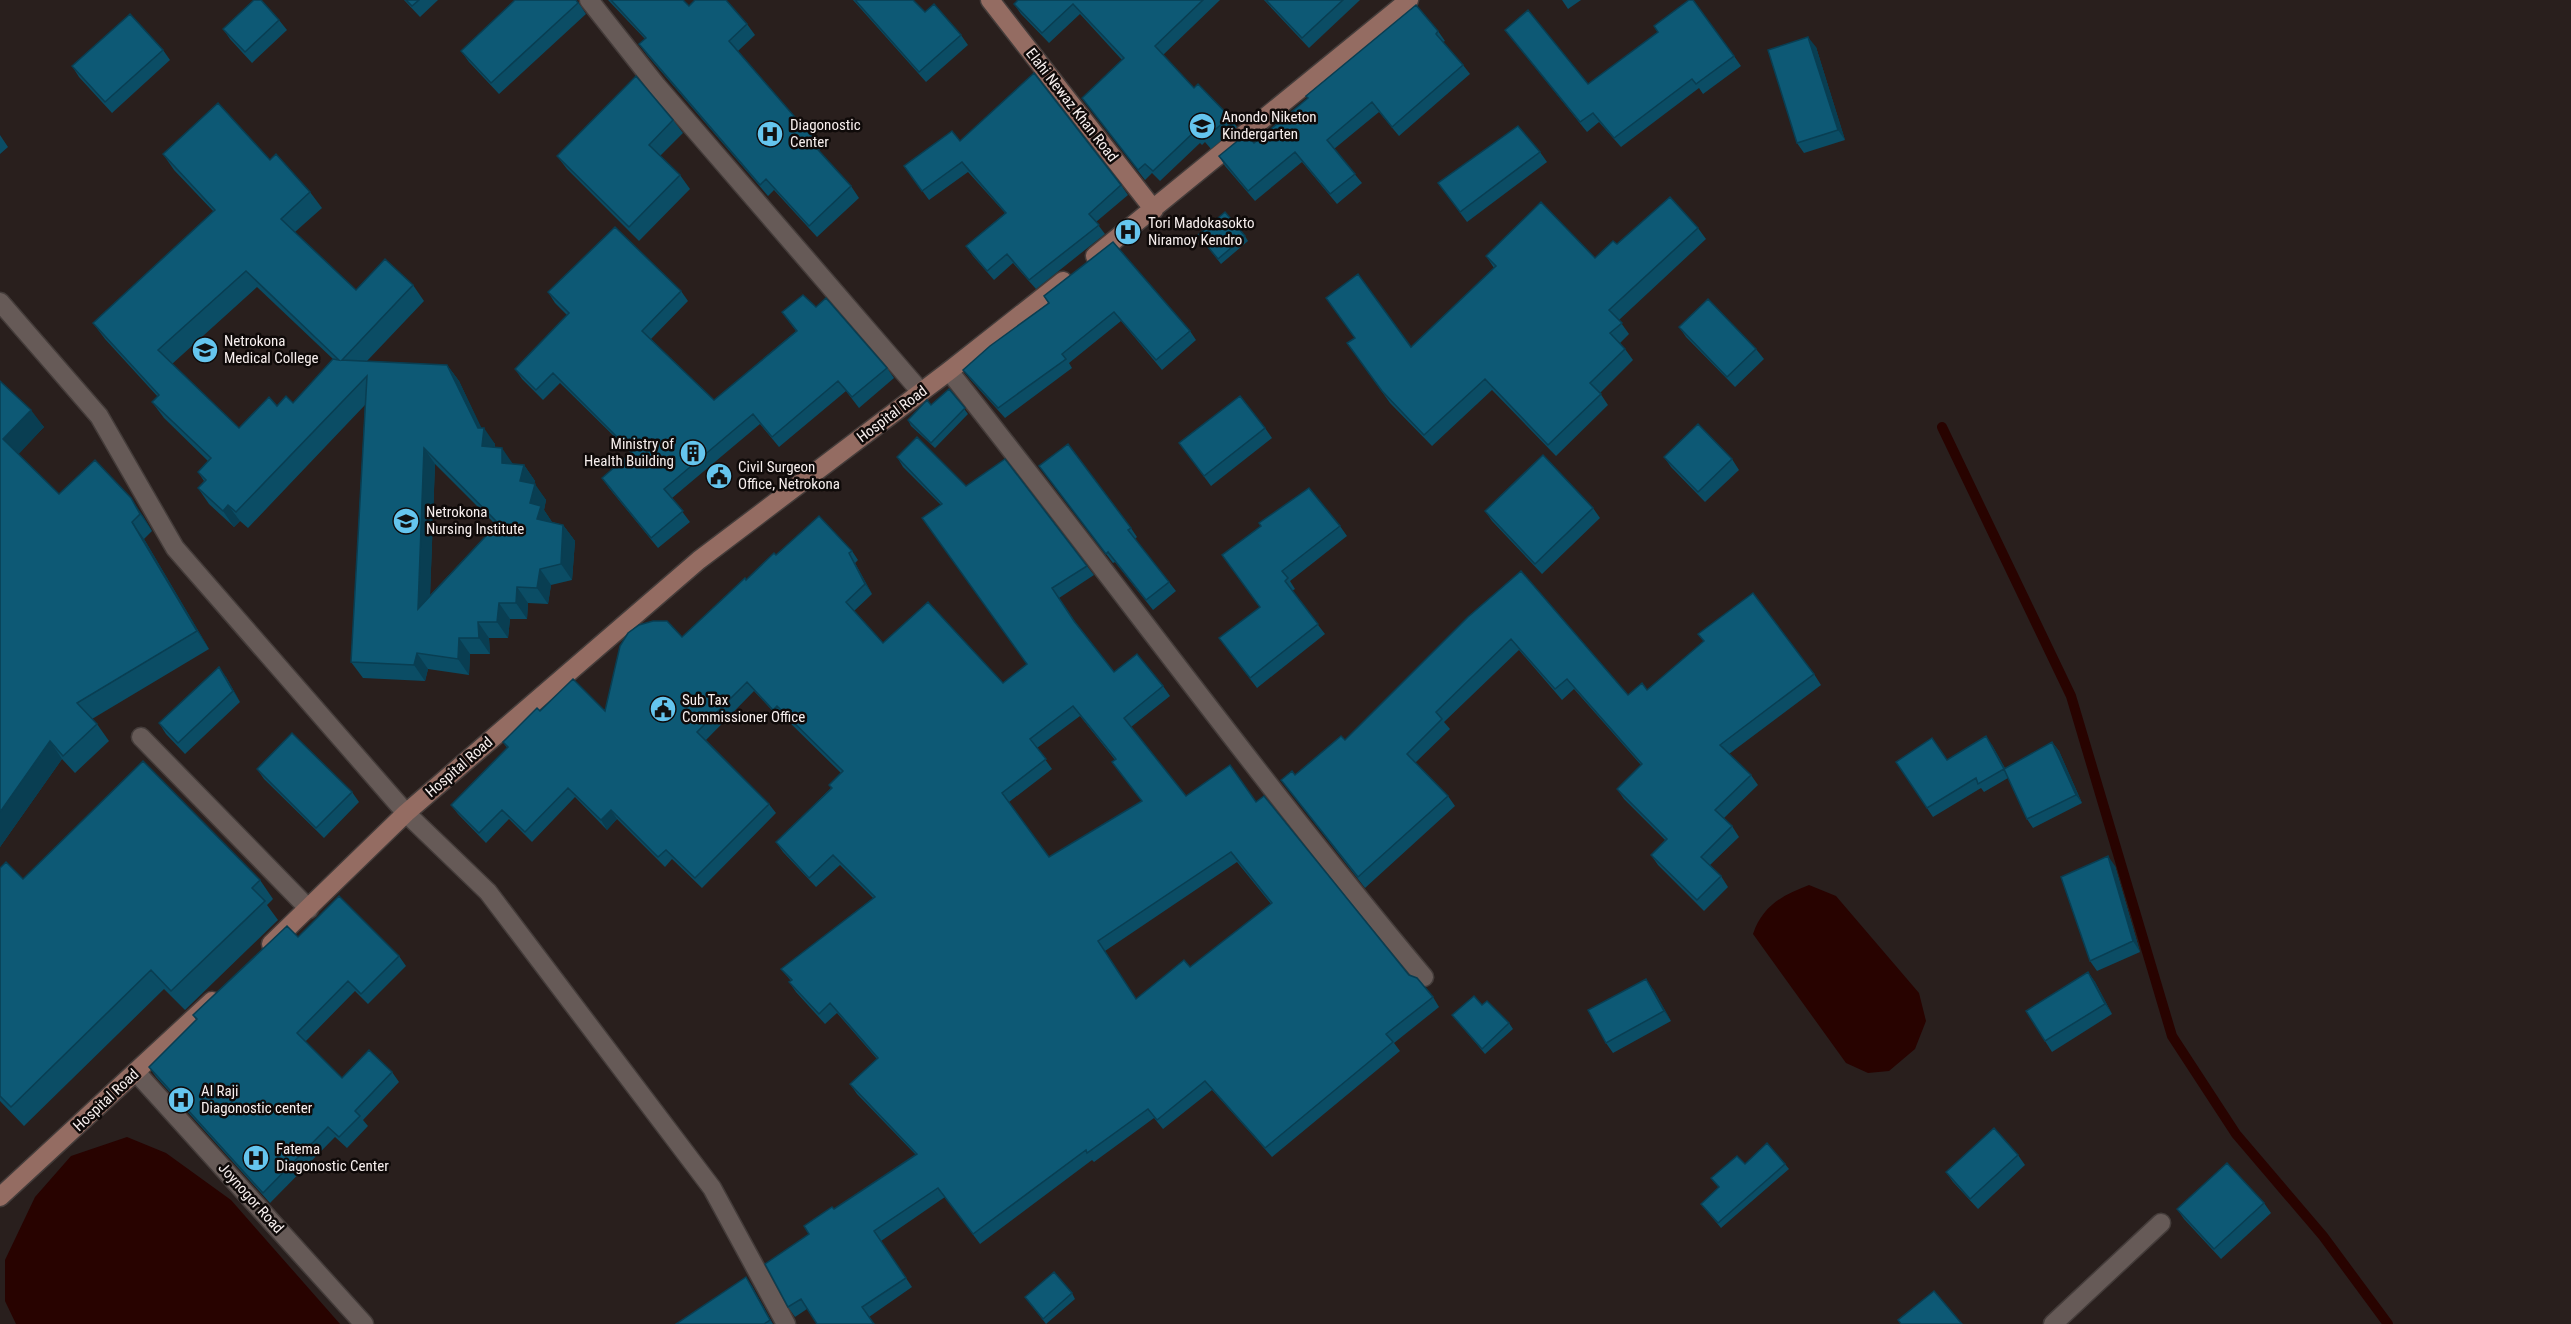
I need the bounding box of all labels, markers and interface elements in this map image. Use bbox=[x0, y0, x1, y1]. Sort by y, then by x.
street label: Elahi Newaz Khan Road bbox=[1022, 45, 1122, 165]
place label: Anondo Niketon Kindergarten bbox=[1222, 108, 1317, 143]
school or university icon: Anondo Niketon Kindergarten bbox=[1187, 111, 1217, 141]
place label: Diagonostic Center bbox=[790, 116, 861, 151]
hospital icon: Diagonostic Center bbox=[755, 119, 785, 149]
place label: Tori Madokasokto Niramoy Kendro bbox=[1148, 214, 1254, 249]
hospital icon: Tori Madokasokto Niramoy Kendro bbox=[1113, 217, 1143, 247]
place label: Netrokona Medical College bbox=[224, 332, 319, 367]
school or university icon: Netrokona Medical College bbox=[190, 335, 220, 365]
street label: Hospital Road bbox=[853, 382, 931, 446]
place label: Ministry of Health Building bbox=[584, 435, 674, 470]
building icon: Ministry of Health Building bbox=[678, 438, 708, 468]
place label: Civil Surgeon Office, Netrokona bbox=[738, 458, 840, 493]
public building icon: Civil Surgeon Office, Netrokona bbox=[704, 461, 734, 491]
place label: Netrokona Nursing Institute bbox=[426, 503, 524, 538]
school or university icon: Netrokona Nursing Institute bbox=[391, 506, 421, 536]
place label: Sub Tax Commissioner Office bbox=[682, 691, 805, 726]
public building icon: Sub Tax Commissioner Office bbox=[648, 694, 678, 724]
street label: Hospital Road bbox=[422, 733, 496, 801]
street label: Hospital Road bbox=[69, 1065, 143, 1135]
place label: Al Raji Diagonostic center bbox=[201, 1082, 313, 1117]
hospital icon: Al Raji Diagonostic center bbox=[166, 1085, 196, 1115]
place label: Fatema Diagonostic Center bbox=[276, 1140, 389, 1175]
hospital icon: Fatema Diagonostic Center bbox=[241, 1143, 271, 1173]
street label: Joynogor Road bbox=[215, 1159, 287, 1237]

